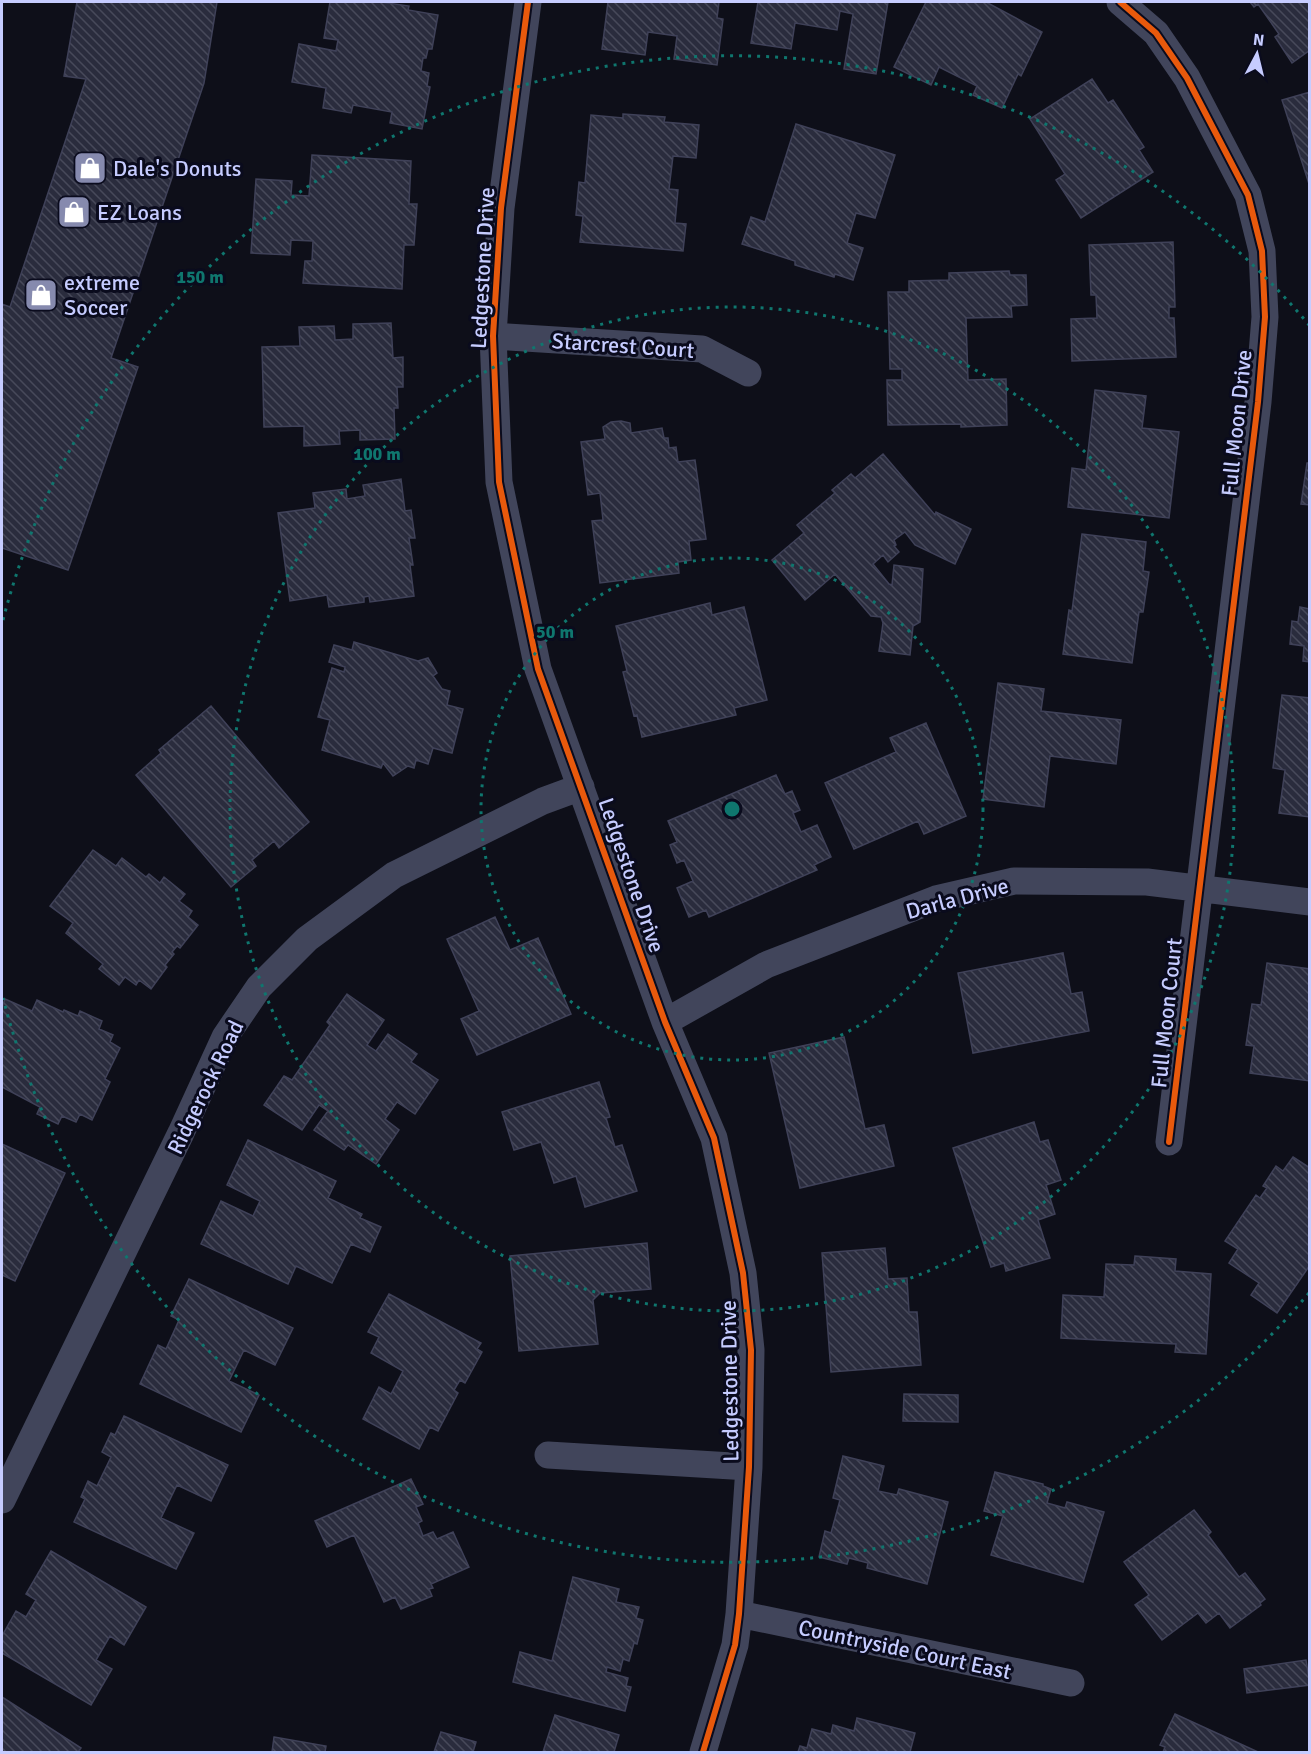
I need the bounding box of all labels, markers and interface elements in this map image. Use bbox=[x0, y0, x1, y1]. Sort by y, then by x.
north arrow bbox=[1227, 24, 1287, 84]
text: N bbox=[1252, 30, 1265, 51]
shop icon: Dale's Donuts bbox=[72, 150, 108, 186]
place label: Dale's Donuts bbox=[113, 155, 242, 182]
street label: Ledgestone Drive bbox=[465, 187, 500, 350]
shop icon: EZ Loans bbox=[56, 194, 92, 230]
place label: EZ Loans bbox=[97, 199, 182, 226]
text: 150 m bbox=[176, 266, 224, 288]
place label: extreme Soccer bbox=[64, 269, 140, 321]
shop icon: extreme Soccer bbox=[23, 277, 59, 313]
street label: Starcrest Court bbox=[551, 327, 695, 364]
street label: Full Moon Drive bbox=[1215, 348, 1258, 498]
text: 100 m bbox=[353, 443, 401, 465]
text: 50 m bbox=[536, 621, 574, 643]
street label: Ledgestone Drive bbox=[592, 794, 671, 956]
centre of rings bbox=[722, 799, 742, 819]
street label: Darla Drive bbox=[903, 872, 1011, 925]
street label: Full Moon Court bbox=[1145, 936, 1188, 1089]
street label: Ridgerock Road bbox=[161, 1016, 250, 1159]
street label: Ledgestone Drive bbox=[715, 1300, 744, 1462]
street label: Countryside Court East bbox=[796, 1614, 1014, 1685]

